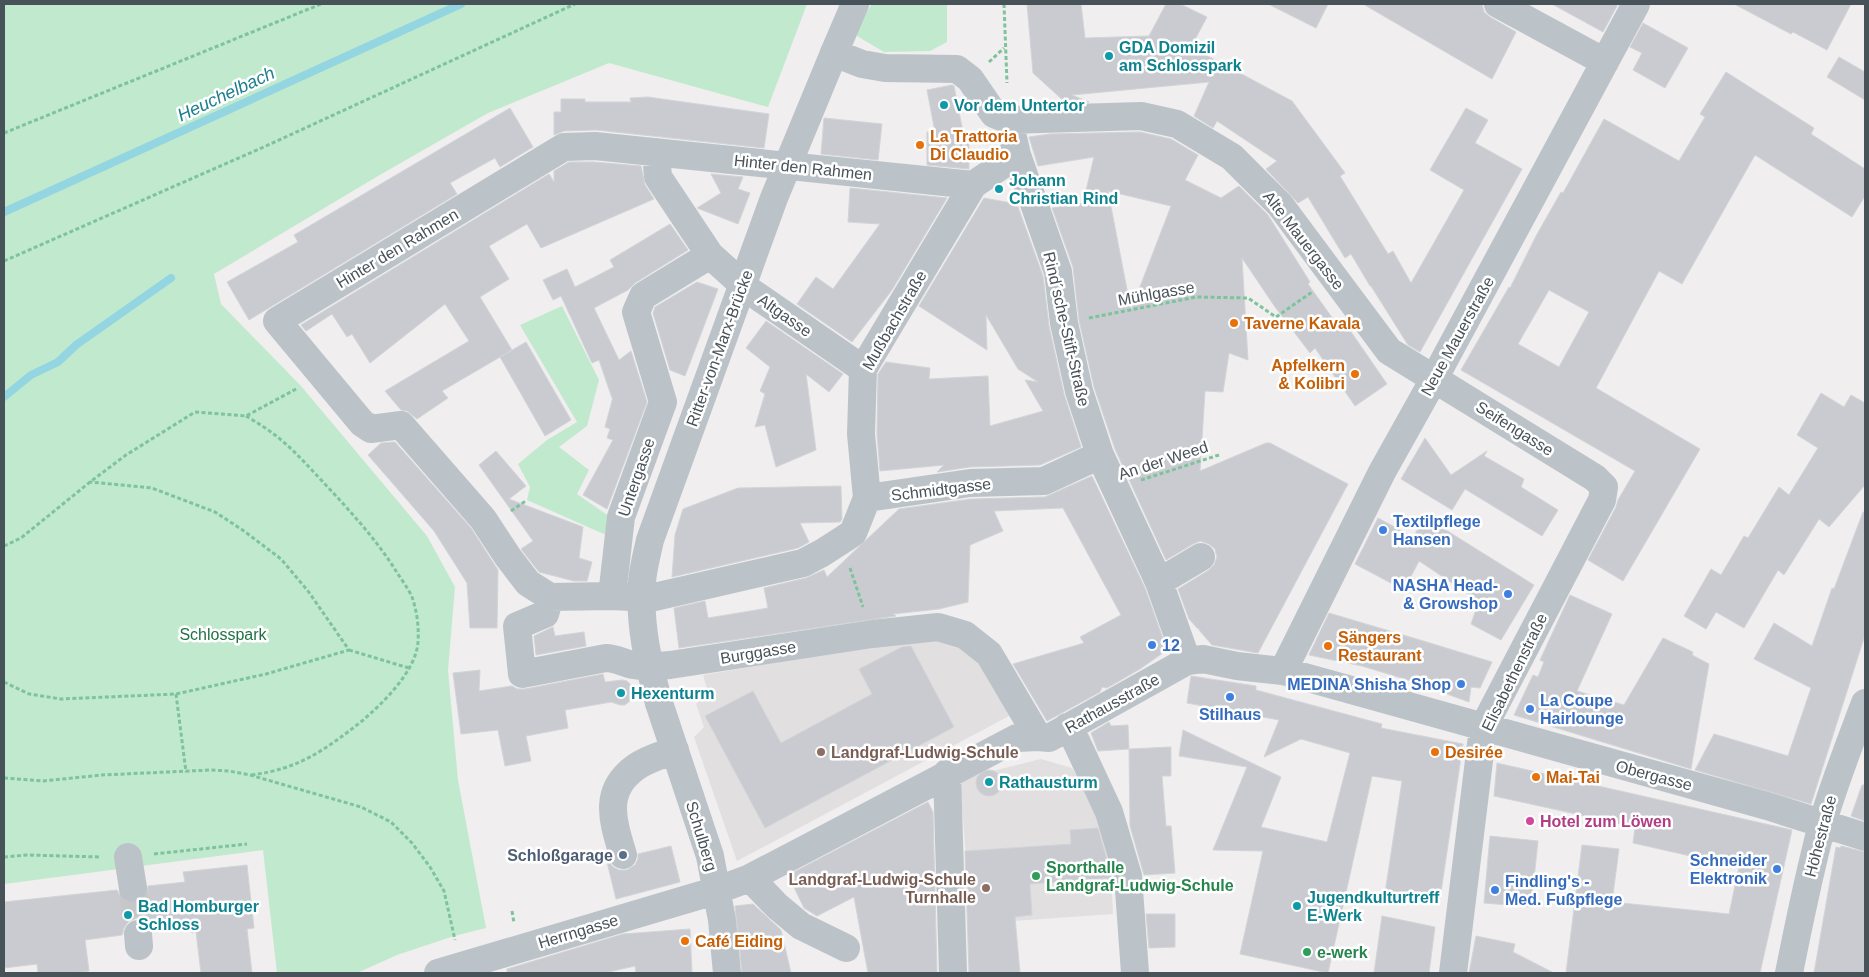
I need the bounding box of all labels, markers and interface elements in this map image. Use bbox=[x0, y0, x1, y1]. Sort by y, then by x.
place label: GDA Domizil am Schlosspark bbox=[1119, 39, 1242, 74]
marker: GDA Domizil am Schlosspark bbox=[1103, 50, 1115, 62]
water label: Heuchelbach bbox=[174, 63, 278, 125]
place label: Vor dem Untertor bbox=[954, 97, 1084, 114]
marker: Vor dem Untertor bbox=[938, 99, 950, 111]
place label: La Trattoria Di Claudio bbox=[930, 128, 1017, 163]
marker: La Trattoria Di Claudio bbox=[914, 139, 926, 151]
street label: Hinter den Rahmen bbox=[733, 152, 873, 183]
place label: Johann Christian Rind bbox=[1009, 172, 1118, 207]
marker: Johann Christian Rind bbox=[993, 183, 1005, 195]
street label: Alte Mauergasse bbox=[1260, 188, 1347, 293]
street label: Hinter den Rahmen bbox=[333, 205, 461, 291]
street label: Rind´sche-Stift-Straße bbox=[1040, 250, 1093, 408]
street label: Ritter-von-Marx-Brücke bbox=[683, 267, 756, 429]
street label: Mußbachstraße bbox=[859, 267, 930, 373]
street label: Neue Mauerstraße bbox=[1418, 274, 1497, 399]
street label: Mühlgasse bbox=[1117, 278, 1196, 309]
street label: Altgasse bbox=[755, 291, 815, 340]
place label: Taverne Kavala bbox=[1244, 315, 1360, 332]
marker: Taverne Kavala bbox=[1228, 317, 1240, 329]
place label: Apfelkern & Kolibri bbox=[1271, 357, 1345, 392]
marker: Apfelkern & Kolibri bbox=[1349, 368, 1361, 380]
street label: Seifengasse bbox=[1473, 398, 1557, 459]
street label: Untergasse bbox=[615, 436, 658, 519]
street label: An der Weed bbox=[1116, 438, 1210, 483]
street label: Schmidtgasse bbox=[890, 475, 992, 504]
place label: Textilpflege Hansen bbox=[1393, 513, 1481, 548]
marker: Textilpflege Hansen bbox=[1377, 524, 1389, 536]
place label: NASHA Head- & Growshop bbox=[1393, 577, 1498, 612]
marker: NASHA Head- & Growshop bbox=[1502, 588, 1514, 600]
street label: Elisabethenstraße bbox=[1479, 610, 1550, 734]
park label: Schlosspark bbox=[179, 626, 268, 643]
place label: Sängers Restaurant bbox=[1338, 629, 1422, 664]
place label: 12 bbox=[1162, 637, 1180, 654]
street label: Burggasse bbox=[719, 638, 797, 667]
marker: 12 bbox=[1146, 639, 1158, 651]
marker: Sängers Restaurant bbox=[1322, 640, 1334, 652]
street label: Rathausstraße bbox=[1062, 671, 1162, 736]
place label: MEDINA Shisha Shop bbox=[1287, 676, 1451, 693]
marker: MEDINA Shisha Shop bbox=[1455, 678, 1467, 690]
place label: Hexenturm bbox=[631, 685, 715, 702]
marker: Hexenturm bbox=[615, 687, 627, 699]
marker: Stilhaus bbox=[1224, 691, 1236, 703]
place label: La Coupe Hairlounge bbox=[1540, 692, 1624, 727]
marker: La Coupe Hairlounge bbox=[1524, 703, 1536, 715]
place label: Stilhaus bbox=[1199, 706, 1261, 723]
place label: Landgraf-Ludwig-Schule bbox=[831, 744, 1019, 761]
place label: Desirée bbox=[1445, 744, 1503, 761]
marker: Landgraf-Ludwig-Schule bbox=[815, 746, 827, 758]
marker: Desirée bbox=[1429, 746, 1441, 758]
street label: Obergasse bbox=[1614, 757, 1694, 794]
place label: Mai-Tai bbox=[1546, 769, 1600, 786]
marker: Mai-Tai bbox=[1530, 771, 1542, 783]
place label: Rathausturm bbox=[999, 774, 1098, 791]
marker: Rathausturm bbox=[983, 776, 995, 788]
street label: Höhestraße bbox=[1801, 793, 1840, 879]
street label: Schulberg bbox=[683, 799, 720, 873]
place label: Hotel zum Löwen bbox=[1540, 813, 1672, 830]
marker: Hotel zum Löwen bbox=[1524, 815, 1536, 827]
place label: Schloßgarage bbox=[507, 847, 613, 864]
marker: Schloßgarage bbox=[617, 849, 629, 861]
place label: Schneider Elektronik bbox=[1690, 852, 1767, 887]
place label: Sporthalle Landgraf-Ludwig-Schule bbox=[1046, 859, 1234, 894]
marker: Schneider Elektronik bbox=[1771, 863, 1783, 875]
marker: Sporthalle Landgraf-Ludwig-Schule bbox=[1030, 870, 1042, 882]
place label: Landgraf-Ludwig-Schule Turnhalle bbox=[788, 871, 976, 906]
place label: Findling's - Med. Fußpflege bbox=[1505, 873, 1622, 908]
marker: Landgraf-Ludwig-Schule Turnhalle bbox=[980, 882, 992, 894]
marker: Findling's - Med. Fußpflege bbox=[1489, 884, 1501, 896]
place label: Jugendkulturtreff E-Werk bbox=[1307, 889, 1440, 924]
place label: Bad Homburger Schloss bbox=[138, 898, 259, 933]
marker: Jugendkulturtreff E-Werk bbox=[1291, 900, 1303, 912]
marker: Bad Homburger Schloss bbox=[122, 909, 134, 921]
street label: Herrngasse bbox=[536, 911, 620, 952]
place label: Café Eiding bbox=[695, 933, 783, 950]
marker: Café Eiding bbox=[679, 935, 691, 947]
place label: e-werk bbox=[1317, 944, 1368, 961]
marker: e-werk bbox=[1301, 946, 1313, 958]

